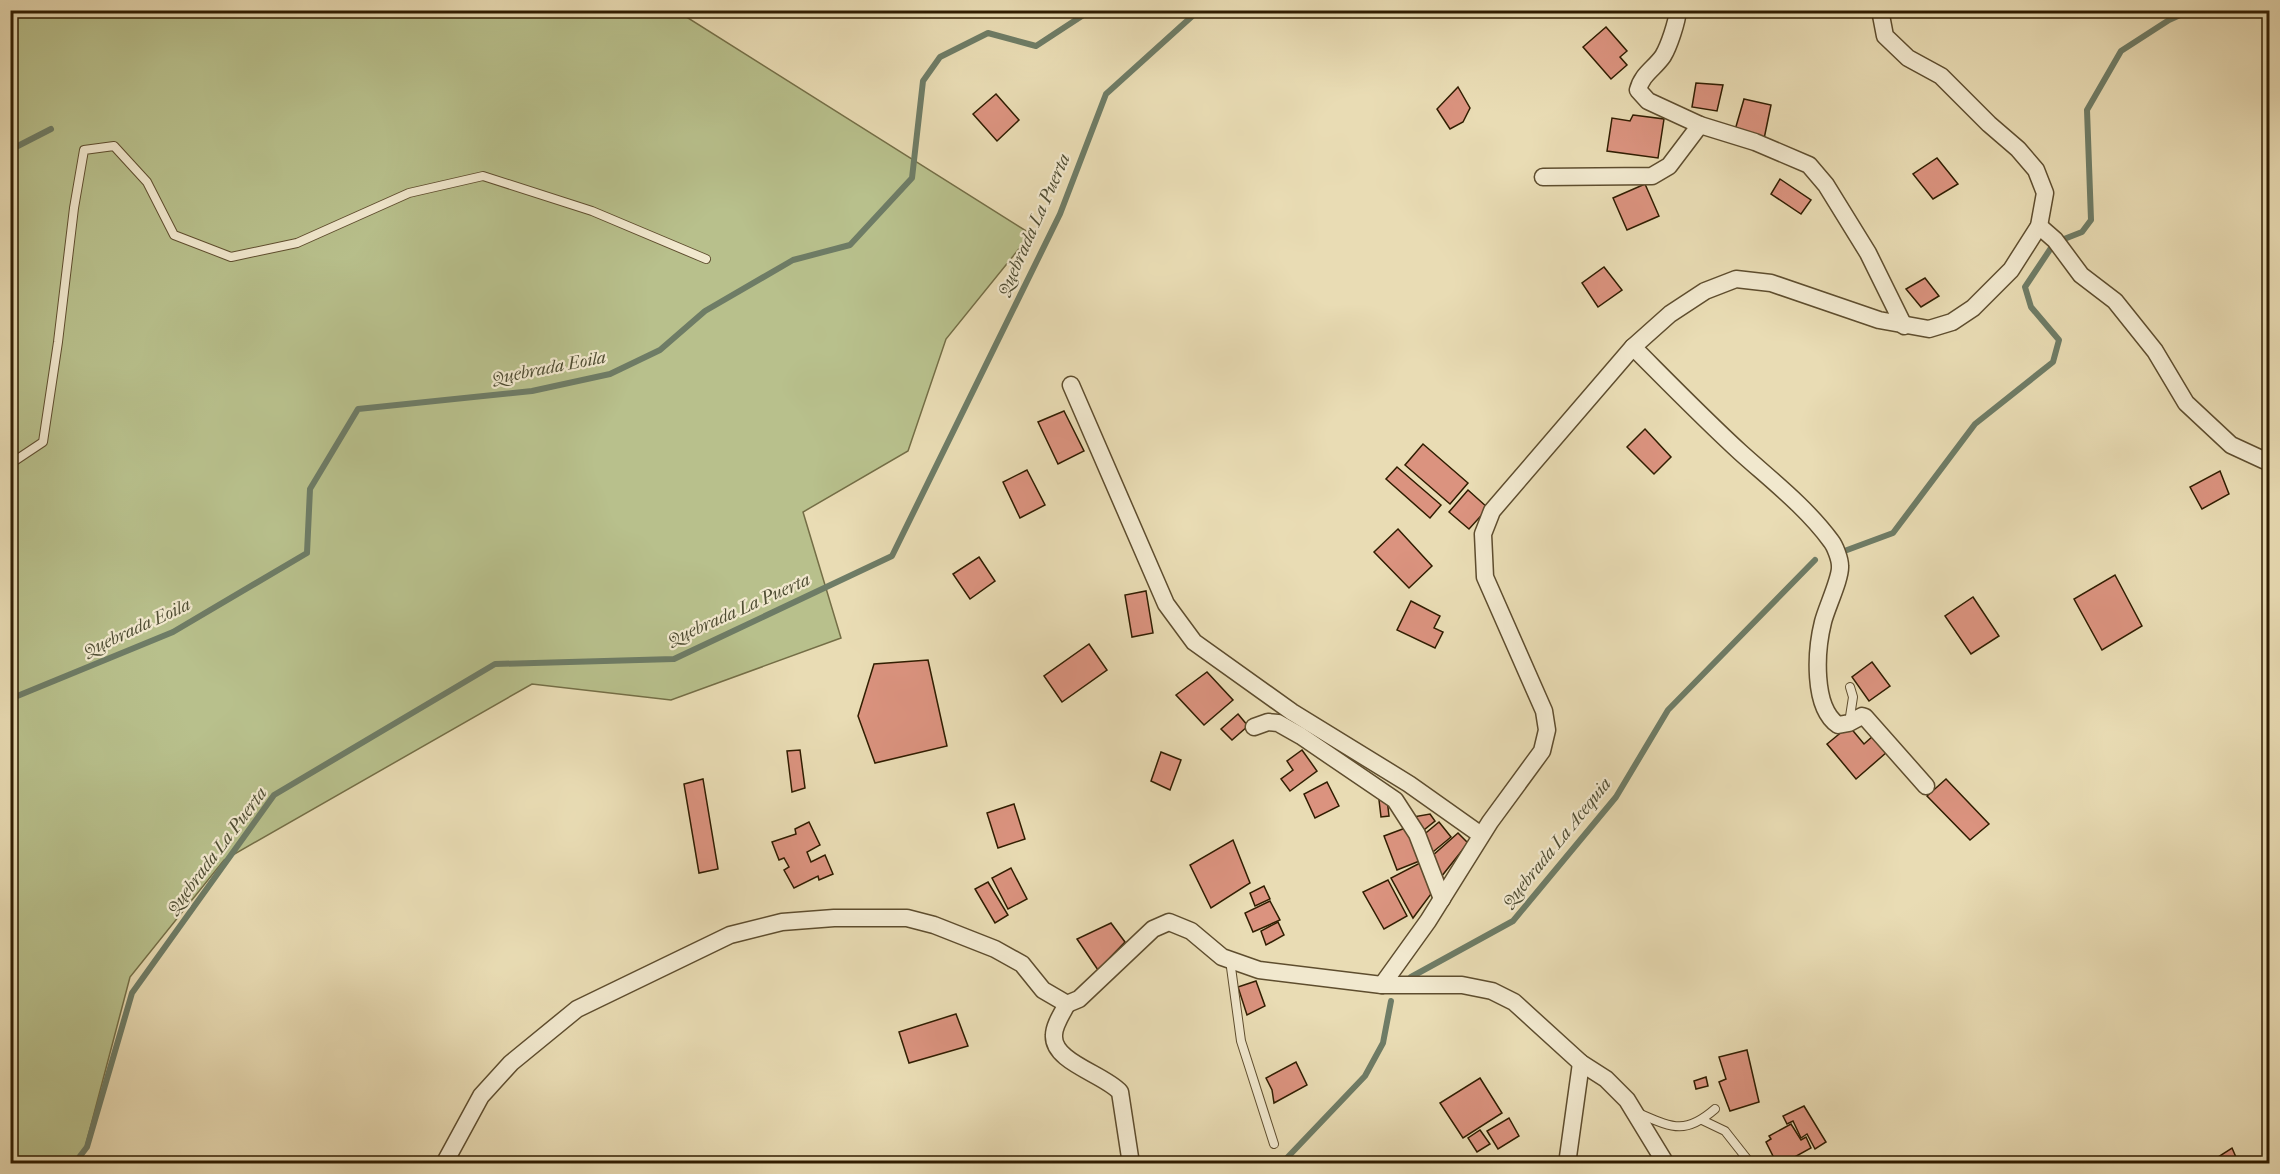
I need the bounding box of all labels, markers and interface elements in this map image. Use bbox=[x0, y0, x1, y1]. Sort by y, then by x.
water label: Quebrada La Puerta bbox=[993, 151, 1075, 300]
water label: Quebrada Eoila bbox=[489, 347, 608, 390]
water label: Quebrada La Puerta bbox=[664, 569, 813, 651]
water label: Quebrada Eoila bbox=[79, 594, 194, 662]
water label: Quebrada La Acequia bbox=[1498, 774, 1616, 913]
water label: Quebrada La Puerta bbox=[162, 783, 272, 919]

